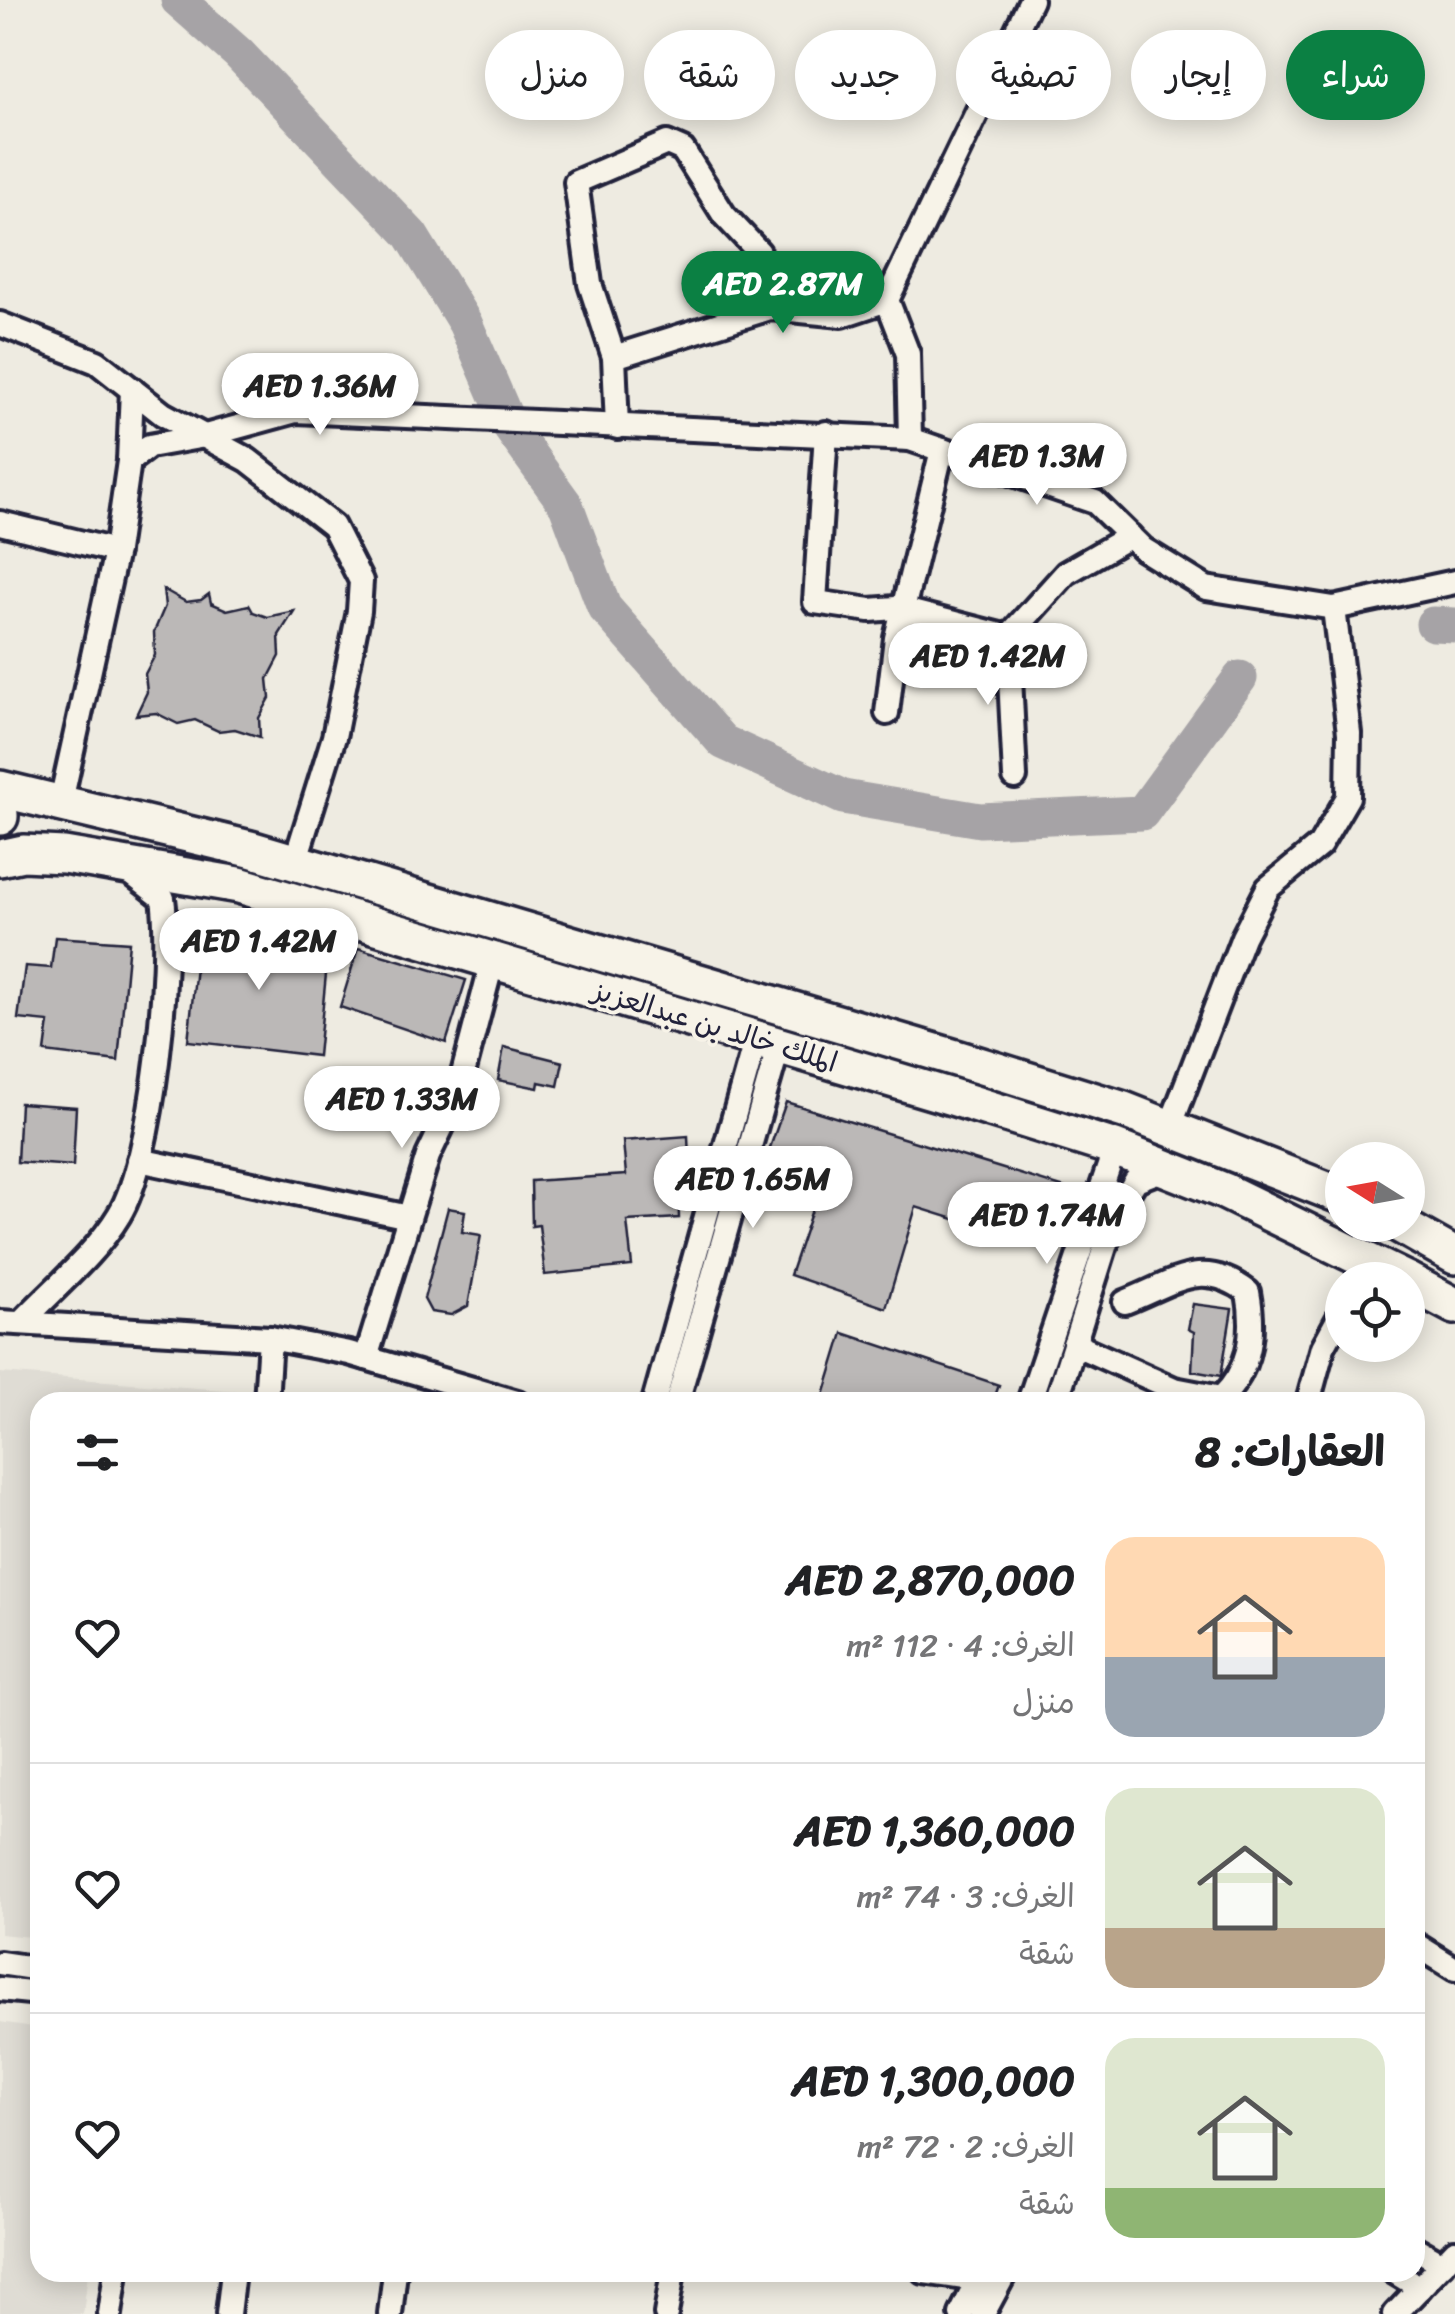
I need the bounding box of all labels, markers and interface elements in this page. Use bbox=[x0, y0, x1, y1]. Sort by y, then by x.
chip: منزل bbox=[485, 30, 624, 120]
chip: شقة bbox=[644, 30, 775, 120]
chip: جديد bbox=[795, 30, 936, 120]
chip: تصفية bbox=[956, 30, 1111, 120]
chip: إيجار bbox=[1131, 30, 1266, 120]
chip: شراء bbox=[1286, 30, 1425, 120]
pin: AED 2.87M bbox=[669, 251, 897, 336]
text: AED 2.87M bbox=[703, 255, 863, 312]
pin: AED 1.36M bbox=[206, 353, 434, 438]
text: AED 1.36M bbox=[244, 357, 396, 414]
pin: AED 1.3M bbox=[934, 423, 1140, 508]
text: AED 1.3M bbox=[970, 427, 1104, 484]
pin: AED 1.42M bbox=[874, 623, 1102, 708]
text: AED 1.42M bbox=[910, 627, 1066, 684]
pin: AED 1.42M bbox=[145, 908, 373, 993]
text: AED 1.42M bbox=[181, 912, 337, 969]
street label: الملك خالد بن عبدالعزيز bbox=[584, 965, 844, 1087]
pin: AED 1.33M bbox=[288, 1066, 516, 1151]
text: AED 1.33M bbox=[326, 1070, 478, 1127]
north arrow bbox=[1325, 1142, 1425, 1242]
map controls bbox=[1325, 1142, 1425, 1362]
pin: AED 1.65M bbox=[639, 1146, 867, 1231]
text: AED 1.65M bbox=[676, 1150, 830, 1207]
pin: AED 1.74M bbox=[933, 1182, 1161, 1267]
text: AED 1.74M bbox=[969, 1186, 1125, 1243]
button: locate bbox=[1325, 1262, 1425, 1362]
text: العقارات: 8 bbox=[1195, 1415, 1385, 1489]
icon: filters bbox=[70, 1425, 125, 1480]
text: AED 2,870,000 bbox=[786, 1543, 1075, 1617]
icon: home bbox=[1185, 1577, 1305, 1697]
icon: heart bbox=[70, 1610, 125, 1665]
text: الغرف: 4 · 112 m² bbox=[847, 1617, 1075, 1674]
text: منزل bbox=[1012, 1674, 1075, 1731]
text: AED 1,360,000 bbox=[794, 1794, 1075, 1868]
icon: home bbox=[1185, 1828, 1305, 1948]
icon: heart bbox=[70, 1861, 125, 1916]
text: الغرف: 3 · 74 m² bbox=[857, 1868, 1075, 1925]
text: شقة bbox=[1019, 1925, 1075, 1982]
text: AED 1,300,000 bbox=[792, 2044, 1075, 2118]
icon: home bbox=[1185, 2078, 1305, 2198]
icon: heart bbox=[70, 2111, 125, 2166]
text: الغرف: 2 · 72 m² bbox=[857, 2118, 1075, 2175]
text: شقة bbox=[1019, 2175, 1075, 2232]

